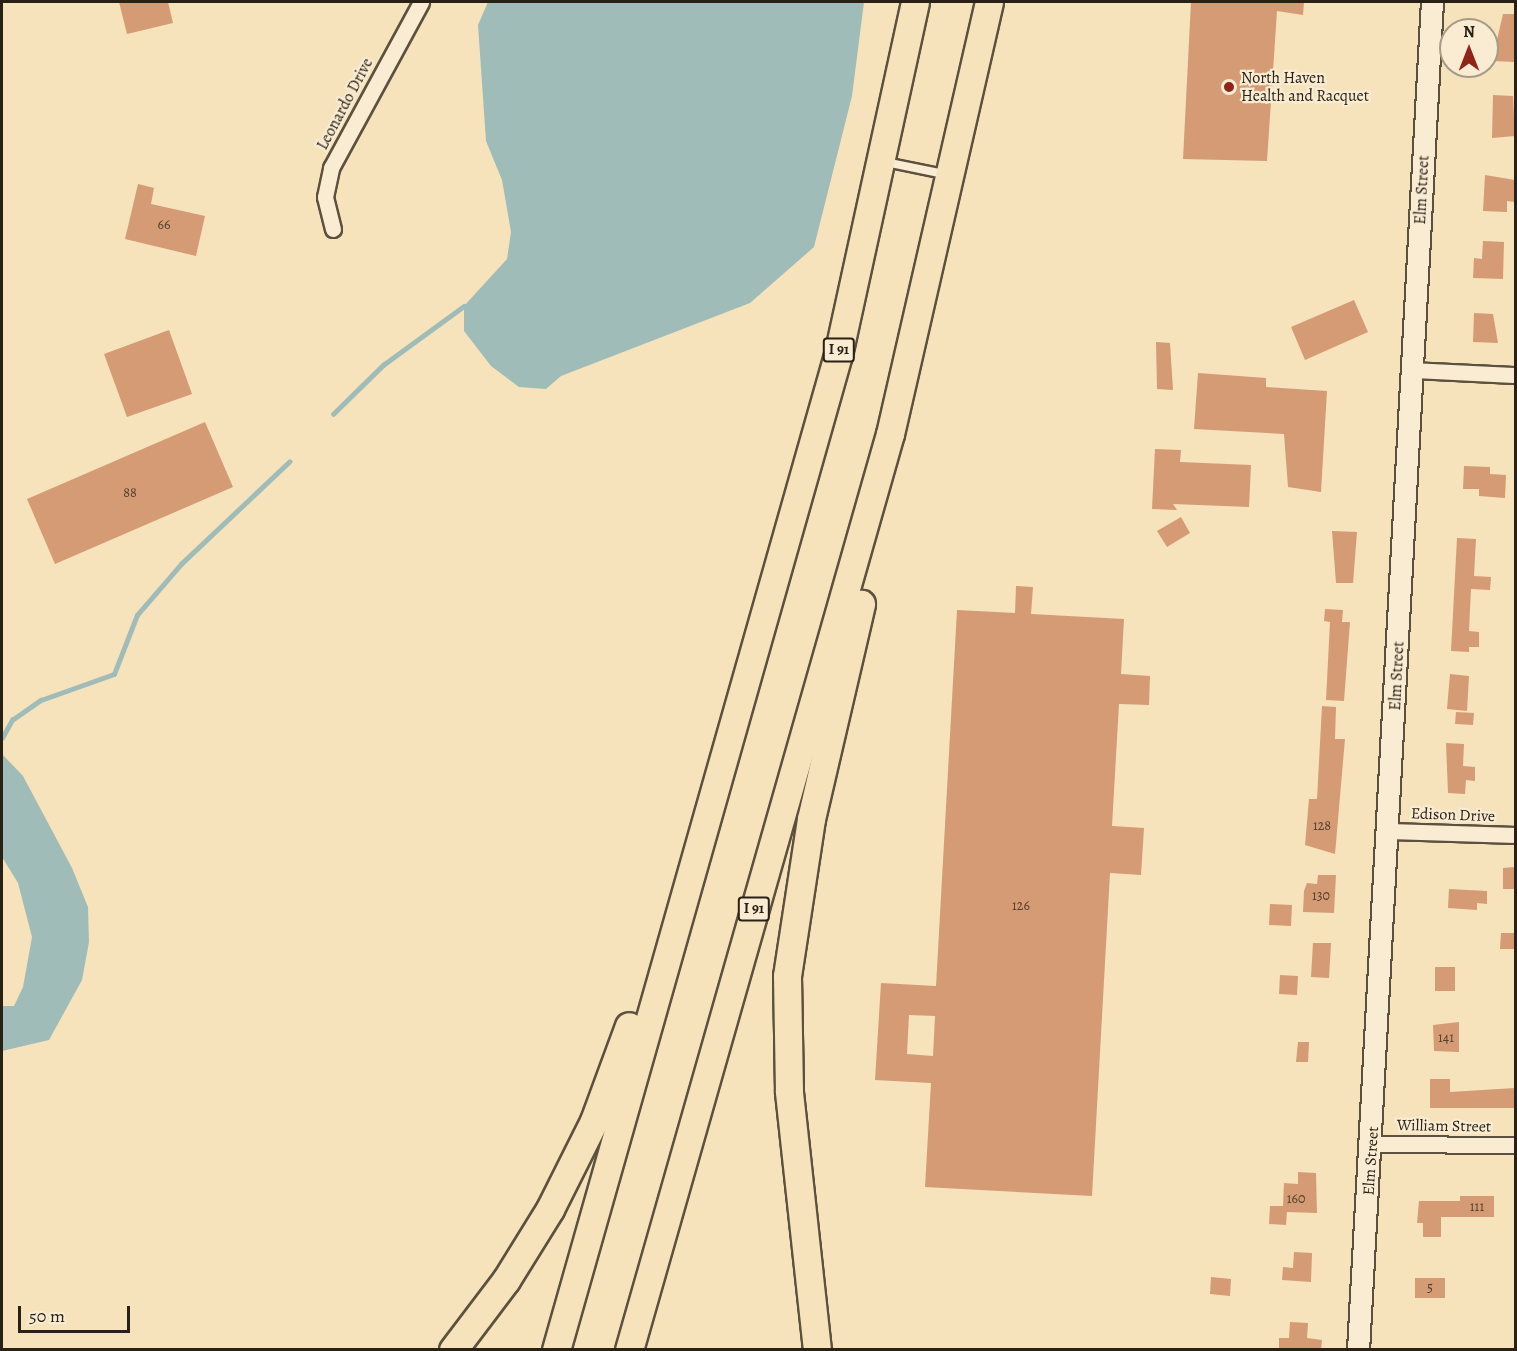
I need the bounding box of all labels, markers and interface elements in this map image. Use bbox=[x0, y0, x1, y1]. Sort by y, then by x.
north arrow bbox=[1439, 18, 1499, 78]
text: N bbox=[1463, 21, 1475, 43]
street label: Leonardo Drive bbox=[313, 55, 377, 153]
place label: North Haven Health and Racquet bbox=[1241, 68, 1369, 106]
marker: North Haven Health and Racquet bbox=[1222, 80, 1236, 94]
street label: Elm Street bbox=[1411, 155, 1433, 225]
house number: 66 bbox=[158, 217, 170, 233]
road number: I 91 bbox=[822, 338, 856, 362]
house number: 88 bbox=[123, 485, 137, 501]
street label: Elm Street bbox=[1386, 641, 1408, 711]
street label: Edison Drive bbox=[1410, 804, 1496, 826]
house number: 128 bbox=[1313, 818, 1331, 834]
house number: 130 bbox=[1312, 888, 1330, 904]
road number: I 91 bbox=[738, 897, 771, 921]
house number: 126 bbox=[1012, 898, 1030, 914]
house number: 141 bbox=[1438, 1030, 1454, 1046]
street label: William Street bbox=[1397, 1116, 1491, 1136]
street label: Elm Street bbox=[1359, 1126, 1383, 1196]
house number: 160 bbox=[1287, 1191, 1305, 1207]
house number: 111 bbox=[1470, 1199, 1484, 1215]
house number: 5 bbox=[1427, 1280, 1433, 1296]
scale bar bbox=[21, 1294, 134, 1332]
text: 50 m bbox=[29, 1304, 65, 1328]

